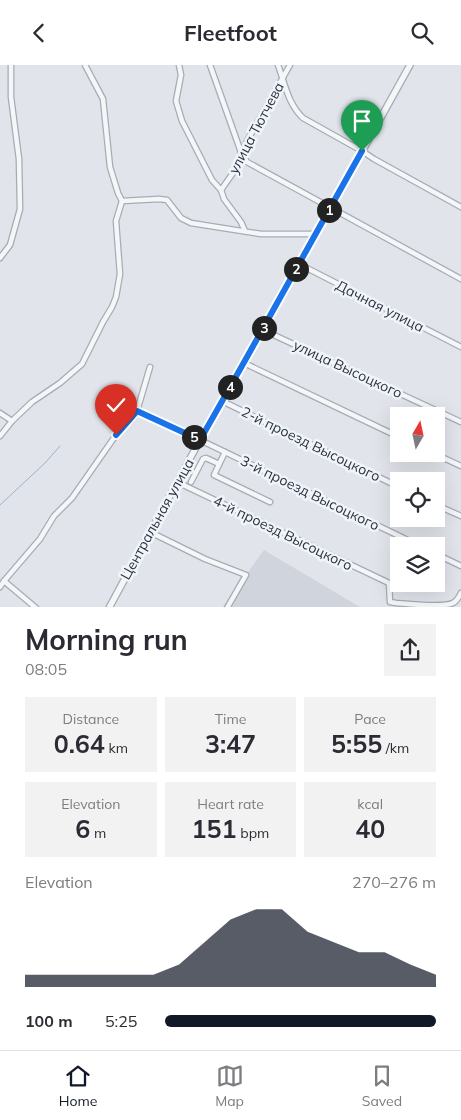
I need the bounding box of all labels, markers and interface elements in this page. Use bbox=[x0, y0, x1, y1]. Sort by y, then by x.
icon: back bbox=[25, 19, 53, 47]
text: Fleetfoot bbox=[184, 19, 277, 47]
icon: search bbox=[408, 19, 436, 47]
street label: улица Тютчева bbox=[224, 79, 288, 177]
pin bbox=[341, 100, 383, 151]
icon: arrive bbox=[348, 107, 376, 135]
pin: 1 bbox=[316, 197, 342, 223]
text: 1 bbox=[325, 201, 334, 219]
pin: 2 bbox=[284, 257, 308, 281]
text: 2 bbox=[292, 260, 301, 278]
street label: Дачная улица bbox=[333, 276, 427, 336]
pin: 3 bbox=[252, 315, 276, 341]
text: 3 bbox=[260, 319, 269, 337]
street label: улица Высоцкого bbox=[291, 336, 405, 402]
pin: 4 bbox=[218, 375, 242, 399]
text: 4 bbox=[226, 378, 235, 396]
pin bbox=[95, 384, 137, 435]
icon: check bbox=[102, 391, 130, 419]
street label: 2-й проезд Высоцкого bbox=[239, 403, 383, 485]
north arrow bbox=[390, 407, 445, 463]
map controls bbox=[390, 407, 445, 592]
pin: 5 bbox=[182, 425, 206, 449]
text: 5 bbox=[190, 428, 199, 446]
street label: 3-й проезд Высоцкого bbox=[238, 452, 382, 534]
street label: Центральная улица bbox=[116, 455, 198, 583]
button: locate bbox=[390, 472, 445, 527]
street label: 4-й проезд Высоцкого bbox=[211, 492, 355, 574]
button: layers bbox=[390, 537, 445, 592]
text: Morning run bbox=[25, 622, 188, 657]
button: share bbox=[384, 624, 436, 676]
text: 08:05 bbox=[25, 659, 67, 679]
text: Distance bbox=[63, 710, 119, 728]
text: Time bbox=[215, 710, 246, 728]
text: Pace bbox=[354, 710, 386, 728]
text: 0.64 bbox=[54, 728, 105, 759]
text: 3:47 bbox=[205, 728, 256, 759]
text: 5:55 bbox=[331, 728, 382, 759]
text: km bbox=[105, 739, 128, 757]
text: /km bbox=[382, 739, 409, 757]
text: Elevation bbox=[61, 795, 120, 813]
text: Heart rate bbox=[197, 795, 264, 813]
text: kcal bbox=[357, 795, 383, 813]
text: 6 bbox=[75, 813, 90, 844]
text: 151 bbox=[192, 813, 237, 844]
text: 40 bbox=[355, 813, 385, 844]
text: m bbox=[90, 824, 106, 842]
text: bpm bbox=[237, 824, 269, 842]
text: Elevation bbox=[25, 872, 93, 892]
text: 270–276 m bbox=[352, 872, 436, 892]
text: 100 m bbox=[25, 1011, 73, 1031]
text: 5:25 bbox=[105, 1011, 137, 1031]
tab: Home bbox=[59, 1062, 97, 1110]
tab: Map bbox=[215, 1062, 244, 1110]
tab: Saved bbox=[362, 1062, 402, 1110]

